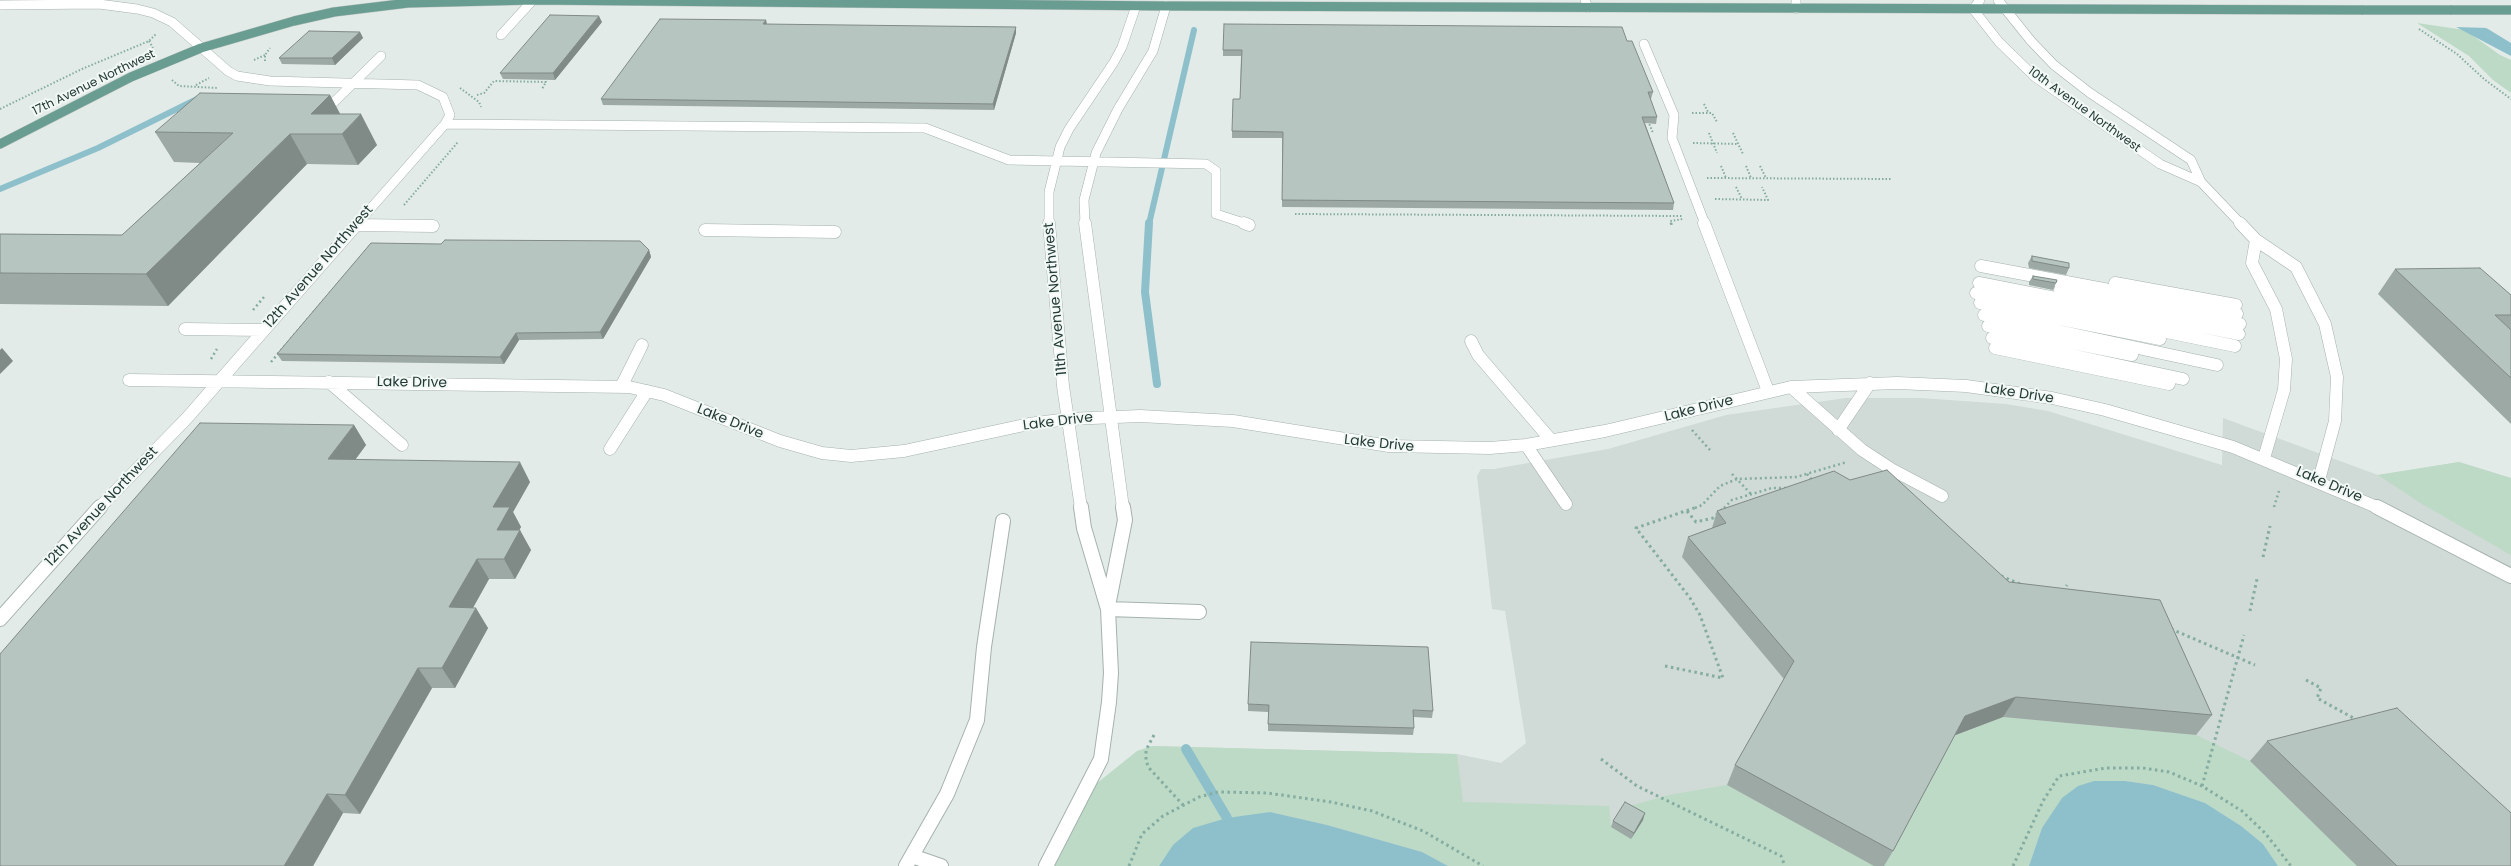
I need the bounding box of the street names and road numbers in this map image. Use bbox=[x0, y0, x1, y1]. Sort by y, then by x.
street label: 17th Avenue Northwest bbox=[30, 47, 158, 119]
street label: 10th Avenue Northwest bbox=[2025, 64, 2143, 156]
street label: 12th Avenue Northwest bbox=[261, 202, 377, 332]
street label: 11th Avenue Northwest bbox=[1041, 222, 1071, 376]
street label: Lake Drive bbox=[377, 374, 447, 392]
street label: Lake Drive bbox=[1983, 380, 2055, 408]
street label: Lake Drive bbox=[1663, 392, 1735, 426]
street label: Lake Drive bbox=[694, 401, 766, 443]
street label: Lake Drive bbox=[1022, 409, 1094, 435]
street label: Lake Drive bbox=[1343, 432, 1415, 456]
street label: 12th Avenue Northwest bbox=[42, 444, 162, 570]
street label: Lake Drive bbox=[2293, 464, 2365, 506]

